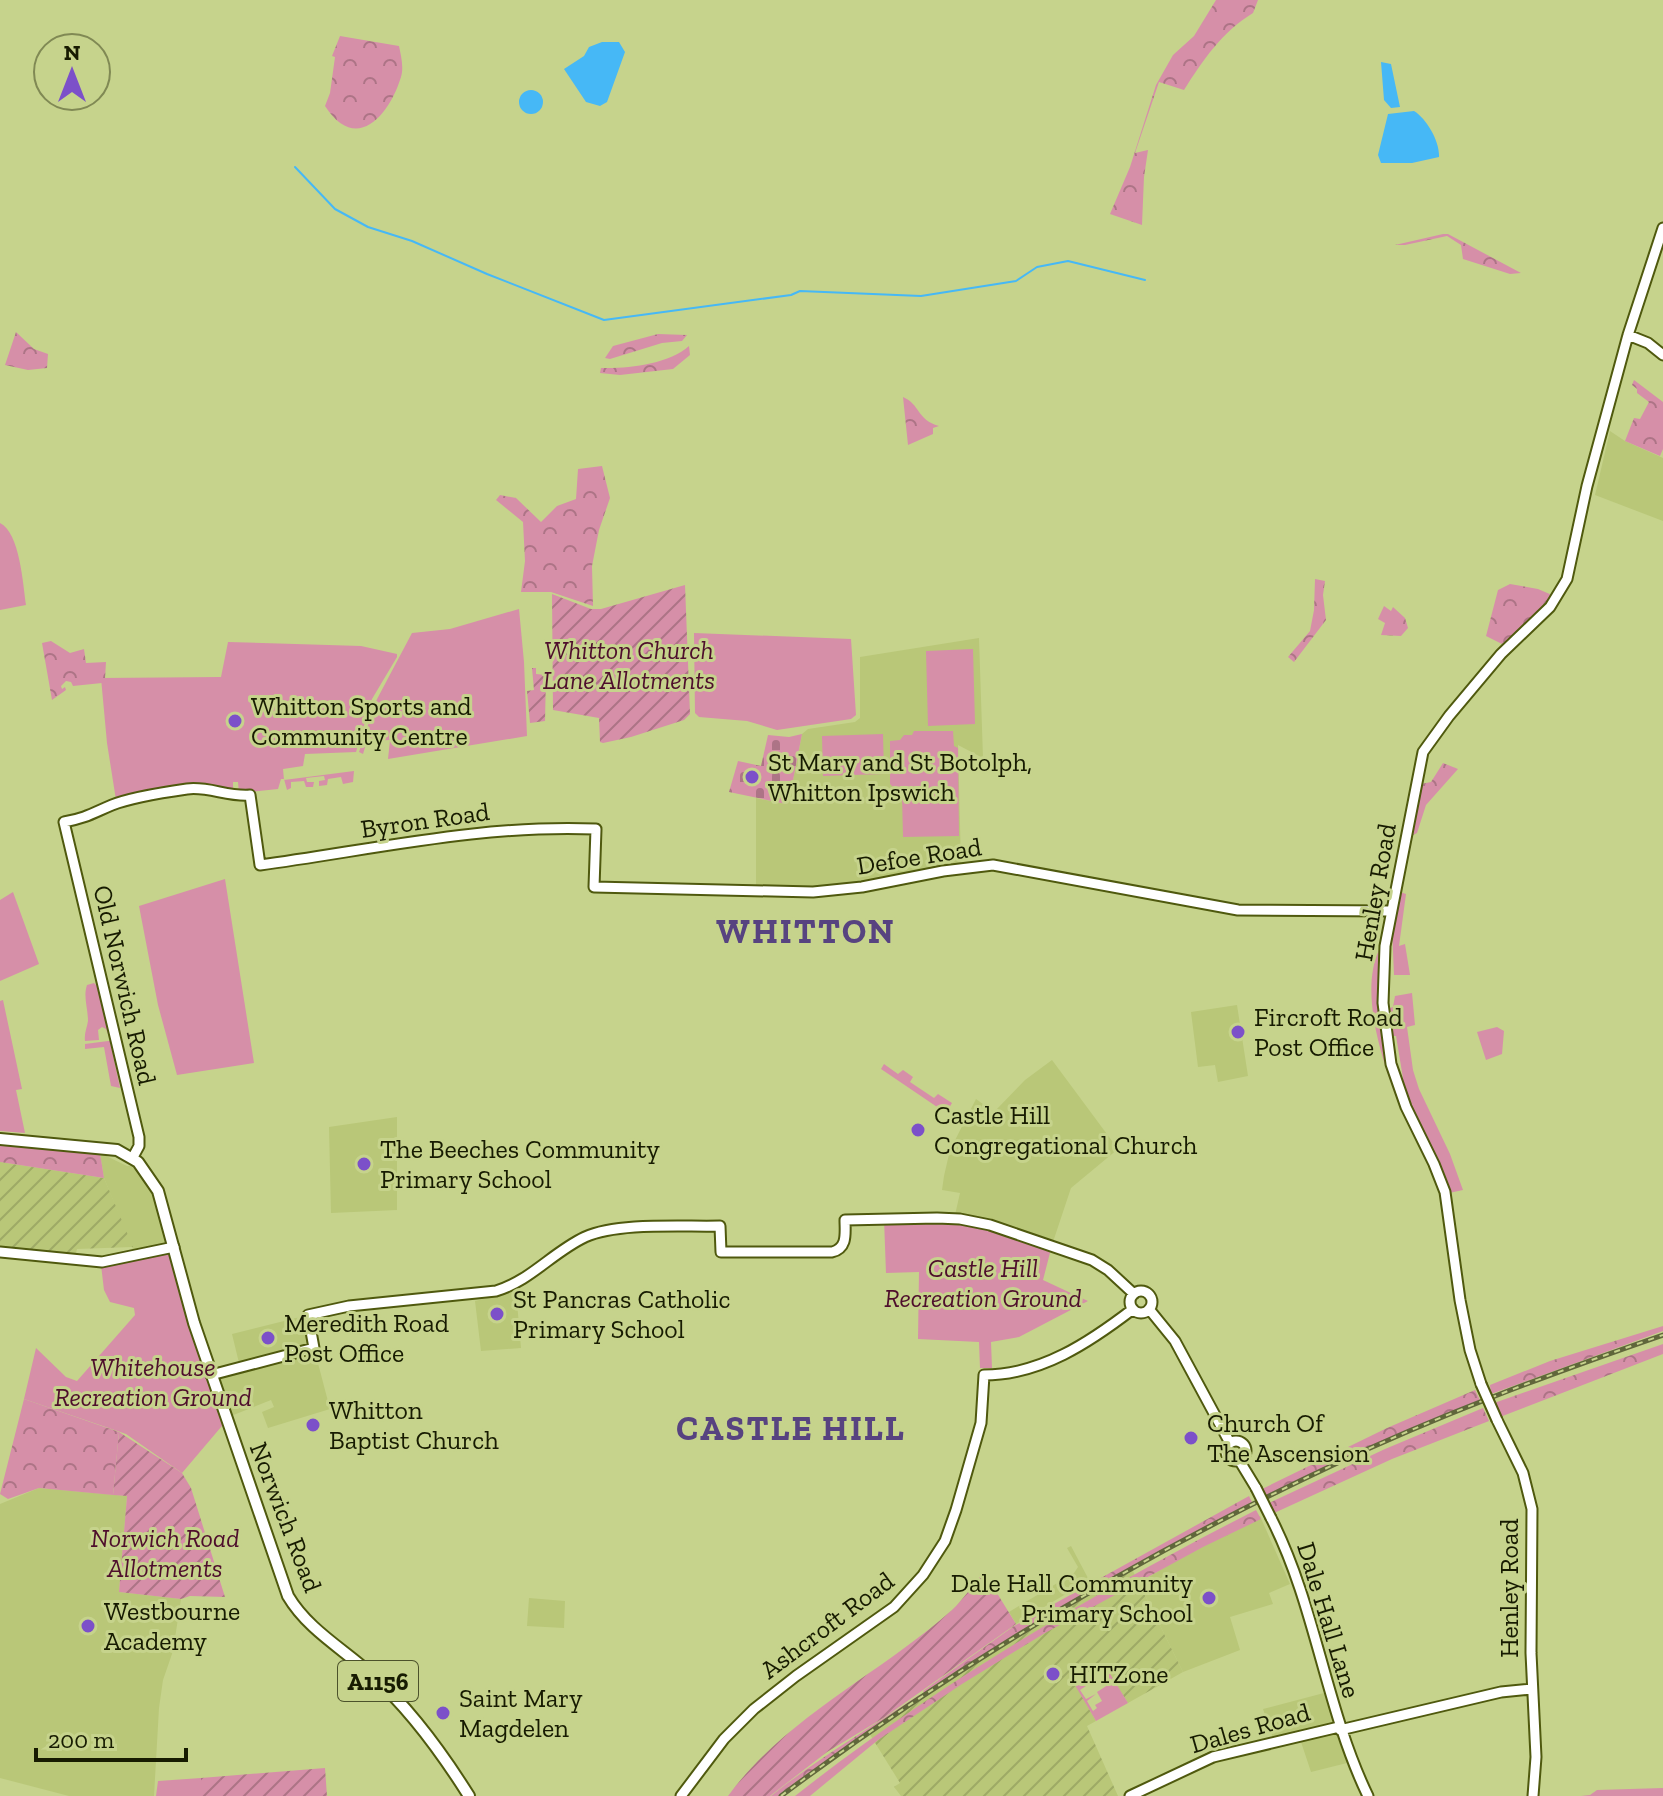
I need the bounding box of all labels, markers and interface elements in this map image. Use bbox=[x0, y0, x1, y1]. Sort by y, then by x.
north arrow bbox=[32, 32, 112, 112]
text: N bbox=[64, 39, 81, 66]
park label: Whitton Church Lane Allotments bbox=[543, 634, 715, 696]
place label: Whitton Sports and Community Centre bbox=[251, 690, 472, 752]
marker: Whitton Sports and Community Centre bbox=[226, 712, 244, 730]
place label: St Mary and St Botolph, Whitton Ipswich bbox=[768, 746, 1032, 808]
marker: St Mary and St Botolph, Whitton Ipswich bbox=[743, 768, 761, 786]
street label: Byron Road bbox=[359, 795, 491, 845]
street label: Henley Road bbox=[1347, 821, 1403, 963]
street label: Defoe Road bbox=[854, 830, 984, 882]
street label: Old Norwich Road bbox=[86, 882, 164, 1088]
district label: WHITTON bbox=[716, 911, 896, 952]
place label: Fircroft Road Post Office bbox=[1254, 1001, 1403, 1063]
marker: Fircroft Road Post Office bbox=[1229, 1023, 1247, 1041]
place label: Castle Hill Congregational Church bbox=[934, 1099, 1198, 1161]
marker: Castle Hill Congregational Church bbox=[909, 1121, 927, 1139]
place label: The Beeches Community Primary School bbox=[380, 1133, 660, 1195]
marker: The Beeches Community Primary School bbox=[355, 1155, 373, 1173]
park label: Castle Hill Recreation Ground bbox=[884, 1252, 1082, 1314]
place label: St Pancras Catholic Primary School bbox=[513, 1283, 731, 1345]
marker: St Pancras Catholic Primary School bbox=[488, 1305, 506, 1323]
place label: Meredith Road Post Office bbox=[284, 1307, 449, 1369]
marker: Meredith Road Post Office bbox=[259, 1329, 277, 1347]
park label: Whitehouse Recreation Ground bbox=[54, 1351, 252, 1413]
place label: Whitton Baptist Church bbox=[329, 1394, 499, 1456]
place label: Church Of The Ascension bbox=[1207, 1407, 1369, 1469]
district label: CASTLE HILL bbox=[676, 1408, 906, 1449]
marker: Whitton Baptist Church bbox=[304, 1416, 322, 1434]
marker: Church Of The Ascension bbox=[1182, 1429, 1200, 1447]
street label: Norwich Road bbox=[243, 1437, 329, 1597]
street label: Henley Road bbox=[1493, 1518, 1525, 1658]
park label: Norwich Road Allotments bbox=[91, 1522, 239, 1584]
street label: Dale Hall Lane bbox=[1290, 1538, 1368, 1702]
street label: Ashcroft Road bbox=[754, 1564, 900, 1686]
place label: Dale Hall Community Primary School bbox=[951, 1567, 1194, 1629]
marker: Dale Hall Community Primary School bbox=[1200, 1589, 1218, 1607]
place label: Westbourne Academy bbox=[104, 1595, 240, 1657]
marker: Westbourne Academy bbox=[79, 1617, 97, 1635]
place label: HITZone bbox=[1069, 1658, 1169, 1690]
road number: A1156 bbox=[338, 1661, 418, 1701]
marker: HITZone bbox=[1044, 1665, 1062, 1683]
place label: Saint Mary Magdelen bbox=[459, 1682, 583, 1744]
street label: Dales Road bbox=[1186, 1696, 1314, 1760]
marker: Saint Mary Magdelen bbox=[434, 1704, 452, 1722]
scale bar bbox=[36, 1712, 186, 1762]
text: 200 m bbox=[48, 1725, 114, 1754]

